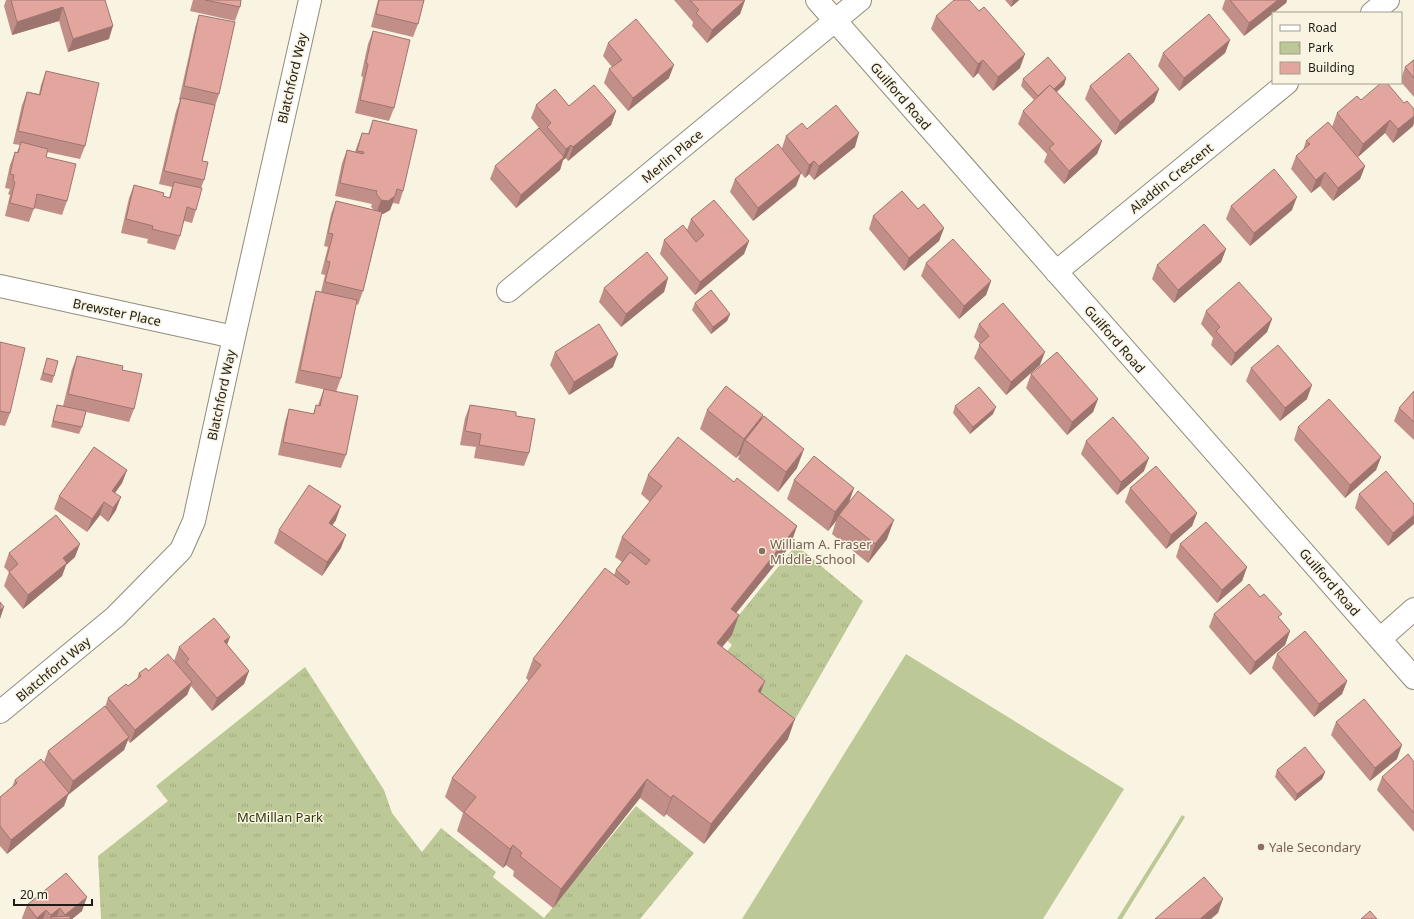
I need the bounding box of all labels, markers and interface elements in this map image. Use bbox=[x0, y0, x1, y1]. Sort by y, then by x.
legend bbox=[1272, 12, 1402, 84]
text: Road bbox=[1308, 19, 1337, 36]
street label: Blatchford Way bbox=[273, 30, 311, 125]
text: Park bbox=[1308, 39, 1334, 56]
street label: Guilford Road bbox=[867, 58, 935, 134]
text: Building bbox=[1308, 59, 1355, 76]
street label: Merlin Place bbox=[638, 125, 706, 187]
street label: Aladdin Crescent bbox=[1125, 138, 1217, 217]
street label: Brewster Place bbox=[71, 294, 163, 330]
street label: Guilford Road bbox=[1081, 301, 1149, 377]
street label: Blatchford Way bbox=[203, 347, 240, 442]
place label: William A. Fraser Middle School bbox=[770, 535, 872, 568]
street label: Guilford Road bbox=[1296, 544, 1364, 620]
marker: William A. Fraser Middle School bbox=[757, 546, 767, 556]
street label: Blatchford Way bbox=[12, 632, 95, 706]
park label: McMillan Park bbox=[237, 808, 323, 826]
place label: Yale Secondary bbox=[1269, 838, 1361, 856]
marker: Yale Secondary bbox=[1256, 842, 1266, 852]
scale bar bbox=[14, 881, 92, 907]
text: 20 m bbox=[20, 886, 48, 903]

